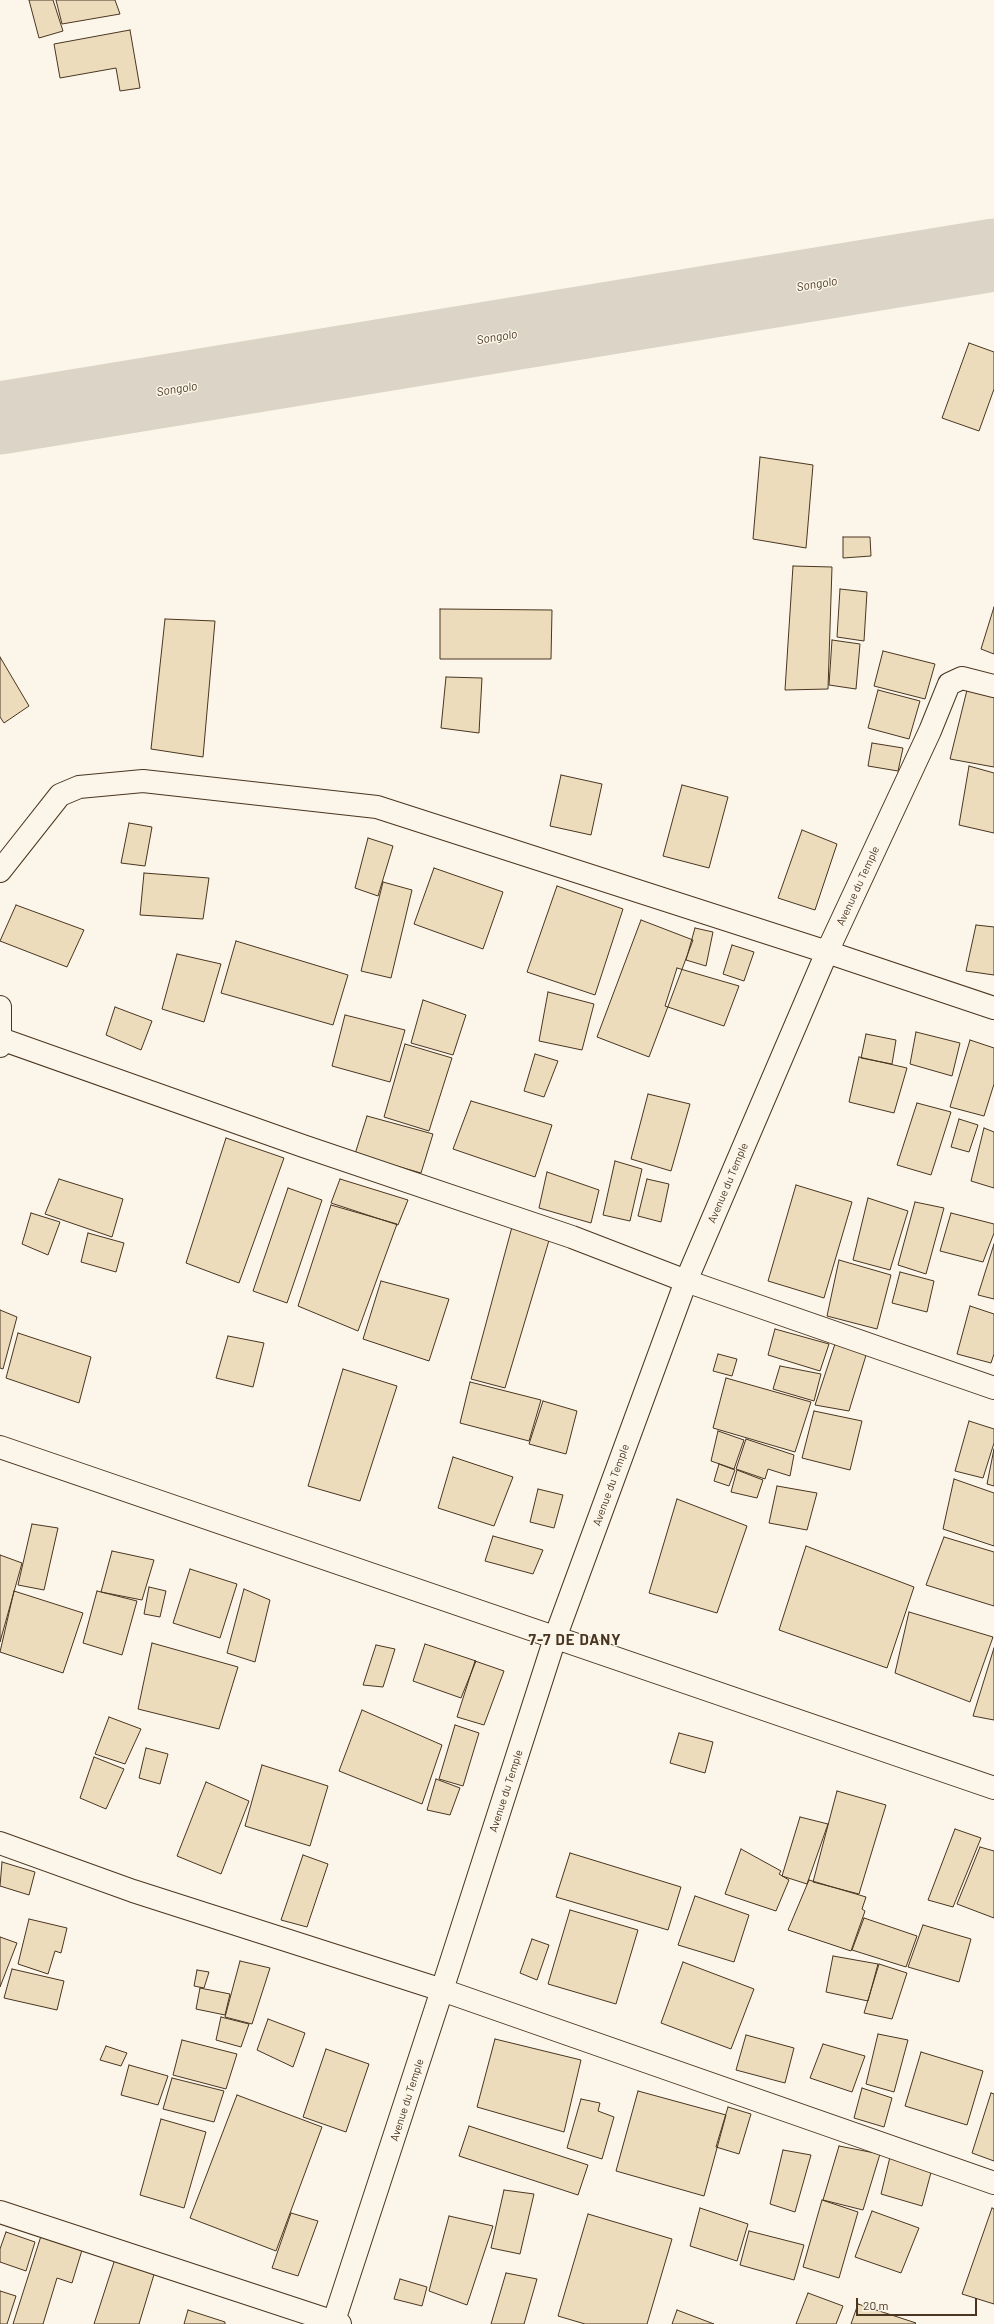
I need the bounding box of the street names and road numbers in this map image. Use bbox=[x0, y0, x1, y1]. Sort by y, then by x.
street label: Avenue du Temple bbox=[834, 844, 882, 928]
street label: Avenue du Temple bbox=[705, 1141, 751, 1225]
street label: Avenue du Temple bbox=[590, 1442, 632, 1528]
street label: Avenue du Temple bbox=[486, 1748, 526, 1834]
street label: Avenue du Temple bbox=[387, 2057, 427, 2143]

